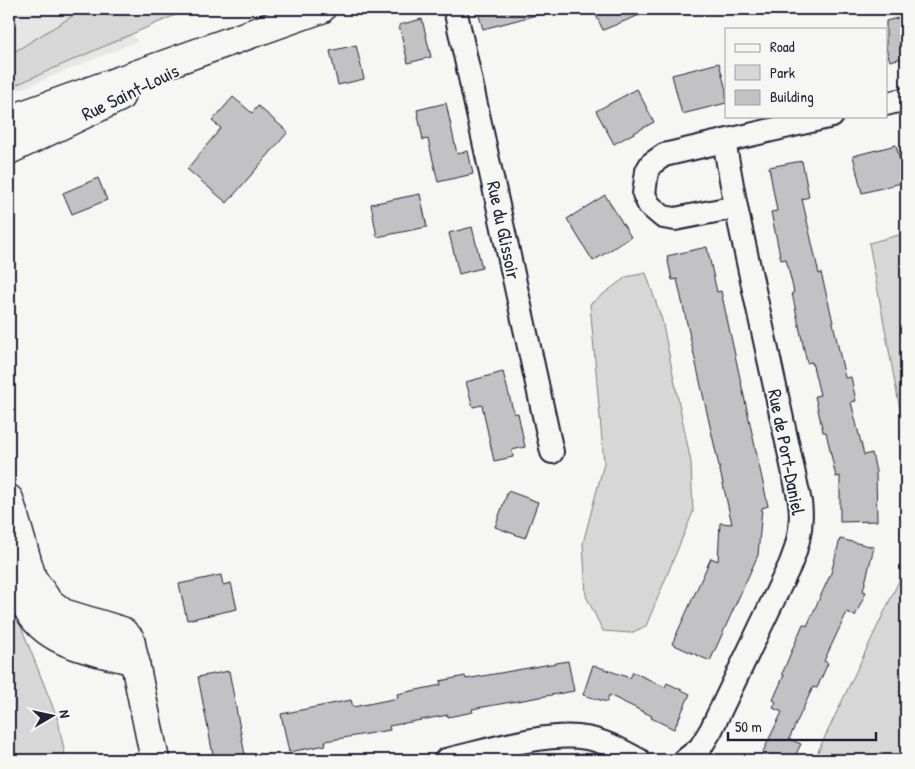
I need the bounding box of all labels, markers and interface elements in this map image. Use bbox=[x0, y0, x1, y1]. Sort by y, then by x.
legend bbox=[725, 28, 888, 118]
text: Road bbox=[770, 36, 795, 57]
street label: Rue Saint-Louis bbox=[77, 57, 183, 127]
text: Park bbox=[770, 62, 795, 83]
text: Building bbox=[770, 86, 814, 107]
street label: Rue du Glissoir bbox=[481, 178, 527, 282]
street label: Rue de Port-Daniel bbox=[762, 387, 812, 518]
north arrow bbox=[28, 692, 78, 742]
text: N bbox=[55, 709, 75, 720]
scale bar bbox=[728, 709, 875, 741]
text: 50 m bbox=[735, 716, 762, 737]

